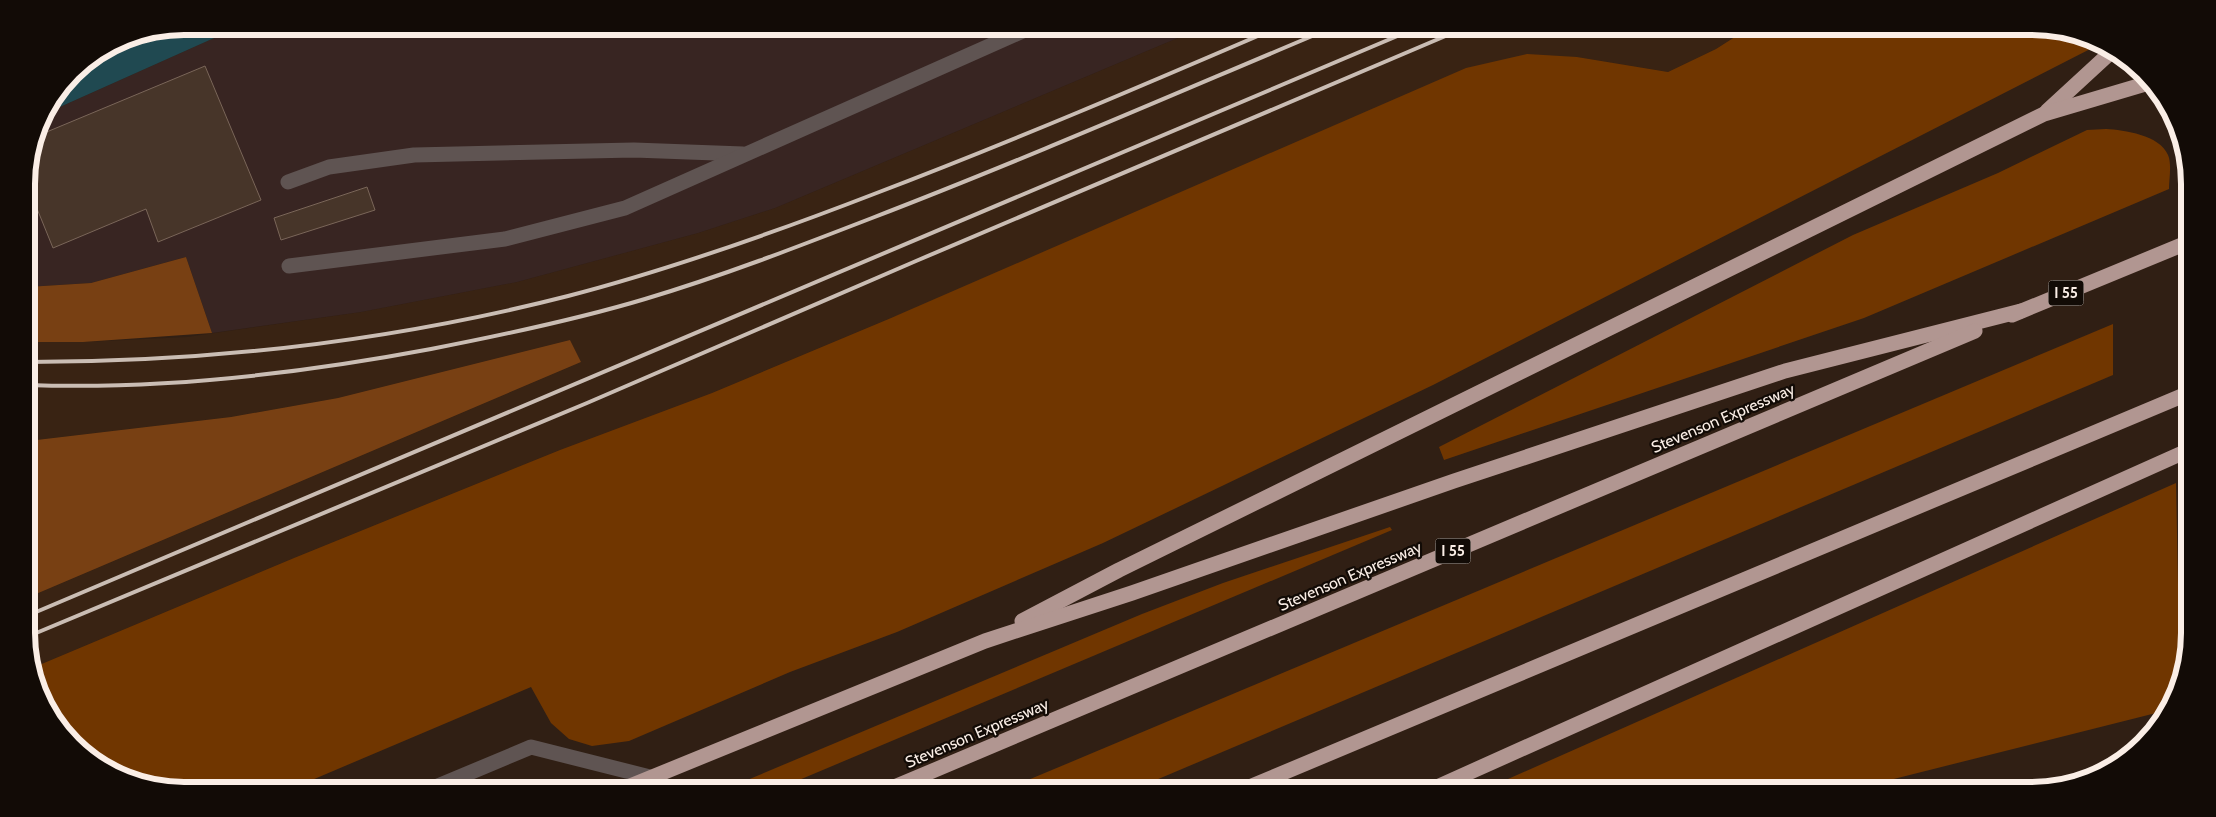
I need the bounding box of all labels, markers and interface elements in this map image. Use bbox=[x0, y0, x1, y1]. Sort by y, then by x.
road number: I 55 bbox=[2048, 280, 2084, 306]
street label: Stevenson Expressway bbox=[1648, 379, 1798, 457]
street label: Stevenson Expressway bbox=[1275, 537, 1425, 615]
road number: I 55 bbox=[1436, 538, 1470, 564]
street label: Stevenson Expressway bbox=[902, 694, 1052, 772]

